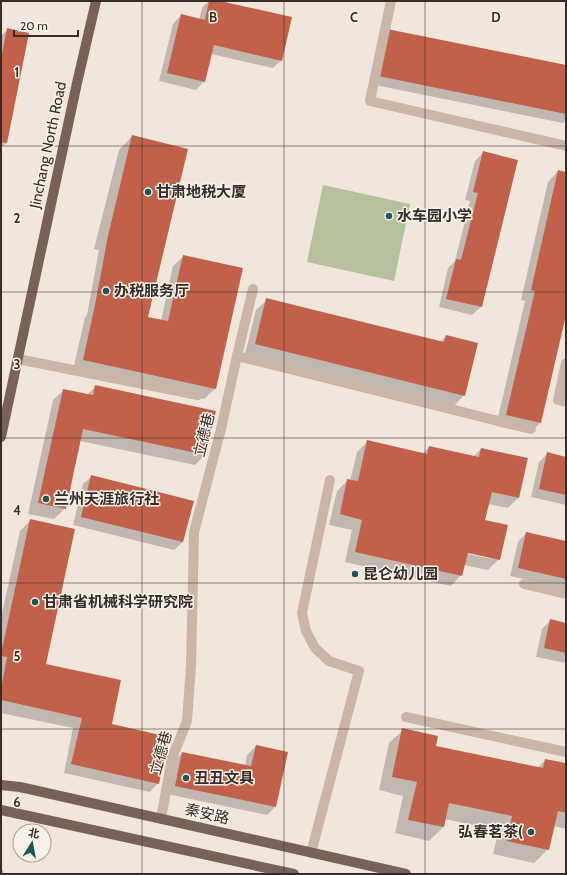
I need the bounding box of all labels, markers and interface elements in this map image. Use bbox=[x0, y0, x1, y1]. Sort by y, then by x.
text: B bbox=[209, 9, 217, 25]
text: C bbox=[350, 9, 358, 25]
text: D bbox=[491, 9, 501, 25]
scale bar bbox=[14, 12, 78, 38]
text: 20 m bbox=[20, 18, 48, 33]
text: 1 bbox=[15, 64, 19, 80]
street label: Jinchang North Road bbox=[26, 80, 70, 211]
place label: 甘肃地税大厦 bbox=[156, 183, 246, 201]
marker: 甘肃地税大厦 bbox=[143, 187, 153, 197]
place label: 水车园小学 bbox=[397, 207, 472, 225]
text: 2 bbox=[14, 210, 21, 226]
marker: 水车园小学 bbox=[384, 211, 394, 221]
place label: 办税服务厅 bbox=[114, 282, 189, 300]
marker: 办税服务厅 bbox=[101, 286, 111, 296]
text: 3 bbox=[13, 356, 21, 372]
street label: 立德巷 bbox=[190, 411, 218, 459]
place label: 兰州天涯旅行社 bbox=[54, 490, 159, 508]
marker: 兰州天涯旅行社 bbox=[41, 494, 51, 504]
text: 4 bbox=[13, 502, 21, 518]
place label: 昆仑幼儿园 bbox=[363, 565, 438, 583]
marker: 昆仑幼儿园 bbox=[350, 569, 360, 579]
place label: 甘肃省机械科学研究院 bbox=[43, 593, 193, 611]
marker: 甘肃省机械科学研究院 bbox=[30, 597, 40, 607]
text: 5 bbox=[14, 648, 21, 664]
street label: 立德巷 bbox=[146, 729, 176, 777]
place label: 丑丑文具 bbox=[194, 769, 254, 787]
marker: 丑丑文具 bbox=[181, 773, 191, 783]
text: 6 bbox=[13, 794, 21, 810]
street label: 秦安路 bbox=[183, 800, 231, 828]
north arrow bbox=[12, 823, 52, 863]
place label: 弘春茗茶( bbox=[458, 823, 523, 841]
text: 北 bbox=[27, 825, 41, 841]
marker: 弘春茗茶( bbox=[526, 827, 536, 837]

